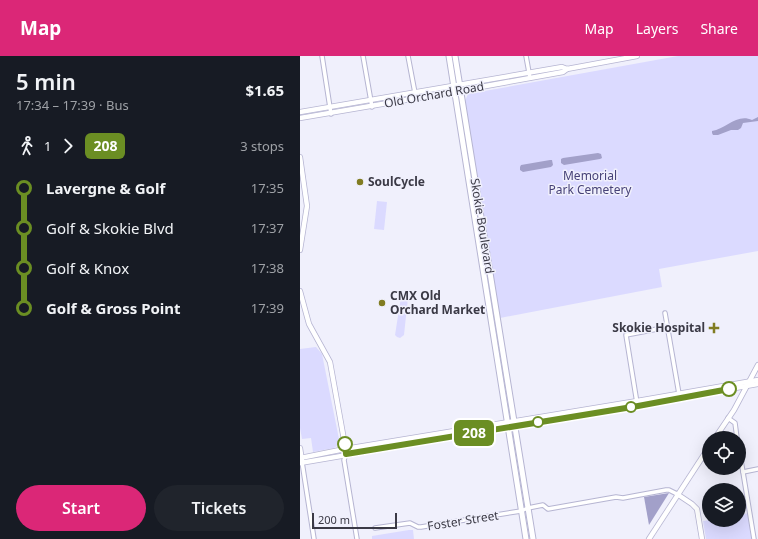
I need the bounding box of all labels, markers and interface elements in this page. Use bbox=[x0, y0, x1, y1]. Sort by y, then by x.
text: Map bbox=[20, 15, 61, 41]
text: Map bbox=[585, 19, 614, 38]
text: Layers bbox=[636, 19, 678, 38]
text: Share bbox=[700, 19, 738, 38]
text: 5 min bbox=[16, 66, 76, 96]
street label: Old Orchard Road bbox=[383, 77, 485, 112]
text: $1.65 bbox=[245, 80, 284, 100]
text: 17:34 – 17:39 · Bus bbox=[16, 96, 129, 114]
icon: walk bbox=[16, 135, 38, 157]
icon: forward bbox=[57, 135, 79, 157]
text: 208 bbox=[93, 136, 117, 155]
text: 1 bbox=[44, 137, 51, 155]
text: 3 stops bbox=[240, 137, 284, 155]
park label: Memorial Park Cemetery bbox=[549, 167, 632, 198]
place label: SoulCycle bbox=[368, 173, 425, 190]
marker: SoulCycle bbox=[355, 177, 365, 187]
street label: Skokie Boulevard bbox=[467, 177, 498, 275]
text: Lavergne & Golf bbox=[46, 178, 165, 198]
text: 17:35 bbox=[251, 179, 284, 197]
text: Golf & Skokie Blvd bbox=[46, 218, 174, 238]
text: 17:37 bbox=[251, 219, 284, 237]
text: Golf & Knox bbox=[46, 258, 129, 278]
text: 17:38 bbox=[251, 259, 284, 277]
place label: CMX Old Orchard Market bbox=[390, 287, 485, 318]
text: Golf & Gross Point bbox=[46, 298, 181, 318]
marker: CMX Old Orchard Market bbox=[377, 298, 387, 308]
text: 17:39 bbox=[251, 299, 284, 317]
place label: Skokie Hospital bbox=[612, 319, 705, 336]
marker: Skokie Hospital bbox=[708, 322, 720, 334]
unlabelled marker bbox=[721, 381, 737, 397]
unlabelled marker bbox=[625, 401, 637, 413]
unlabelled marker bbox=[532, 416, 544, 428]
line badge: 208 bbox=[451, 420, 497, 446]
text: 208 bbox=[462, 423, 486, 442]
map controls bbox=[702, 431, 746, 527]
button: locate bbox=[702, 431, 746, 475]
unlabelled marker bbox=[337, 436, 353, 452]
button: layers bbox=[702, 483, 746, 527]
button: Start bbox=[16, 485, 146, 531]
button: Tickets bbox=[154, 485, 284, 531]
street label: Foster Street bbox=[426, 506, 500, 535]
scale bar bbox=[312, 511, 397, 530]
text: 200 m bbox=[318, 512, 350, 527]

